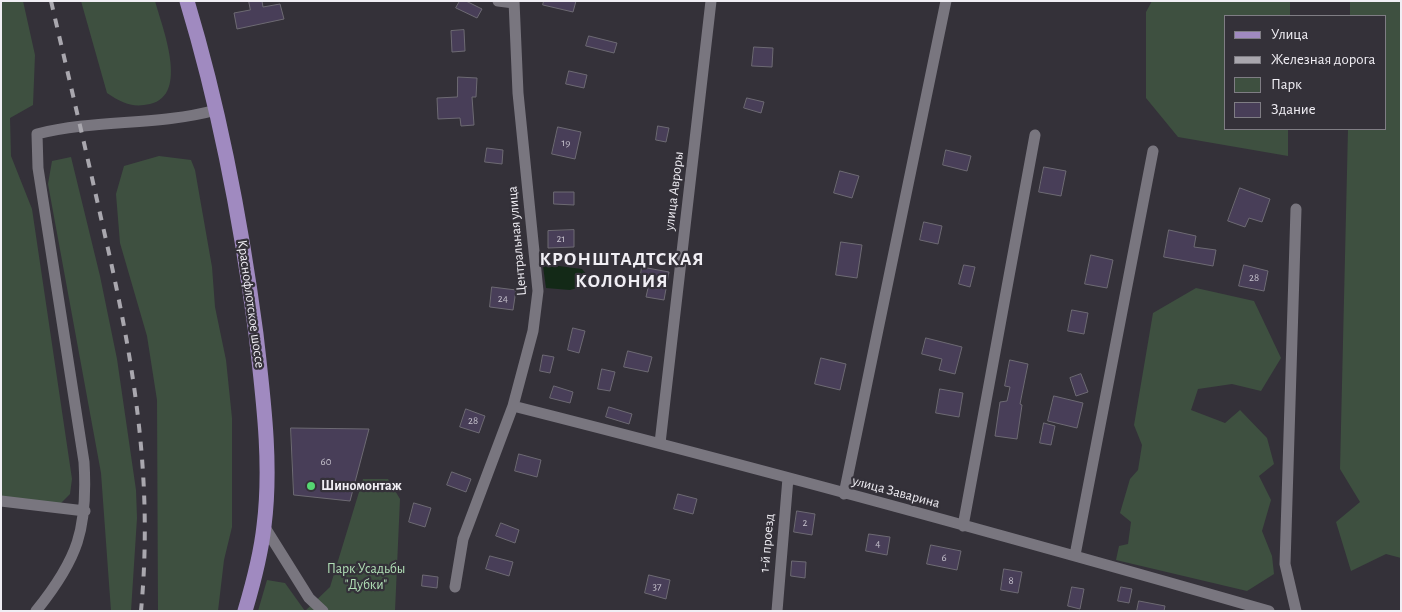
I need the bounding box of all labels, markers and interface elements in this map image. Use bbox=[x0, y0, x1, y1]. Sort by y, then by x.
legend bbox=[1224, 15, 1387, 130]
text: Улица bbox=[1271, 27, 1308, 42]
text: Железная дорога bbox=[1271, 52, 1375, 67]
text: Парк bbox=[1271, 77, 1302, 92]
text: Здание bbox=[1271, 102, 1316, 117]
house number: 19 bbox=[562, 136, 570, 150]
street label: улица Авроры bbox=[661, 150, 687, 232]
street label: Центральная улица bbox=[504, 185, 530, 297]
house number: 21 bbox=[557, 232, 565, 246]
street label: Краснофлотское шоссе bbox=[234, 239, 268, 369]
district label: КРОНШТАДТСКАЯ КОЛОНИЯ bbox=[538, 248, 706, 292]
house number: 28 bbox=[1249, 271, 1259, 285]
house number: 24 bbox=[498, 292, 508, 306]
house number: 28 bbox=[468, 414, 478, 428]
house number: 60 bbox=[321, 455, 331, 469]
street label: улица Заварина bbox=[850, 472, 942, 512]
place label: Шиномонтаж bbox=[321, 478, 402, 494]
marker: Шиномонтаж bbox=[305, 480, 317, 492]
street label: 1-й проезд bbox=[756, 513, 778, 573]
house number: 2 bbox=[802, 516, 808, 530]
house number: 4 bbox=[875, 537, 881, 551]
house number: 6 bbox=[941, 551, 947, 565]
park label: Парк Усадьбы "Дубки" bbox=[327, 561, 405, 594]
house number: 8 bbox=[1008, 574, 1014, 588]
house number: 37 bbox=[652, 580, 662, 594]

